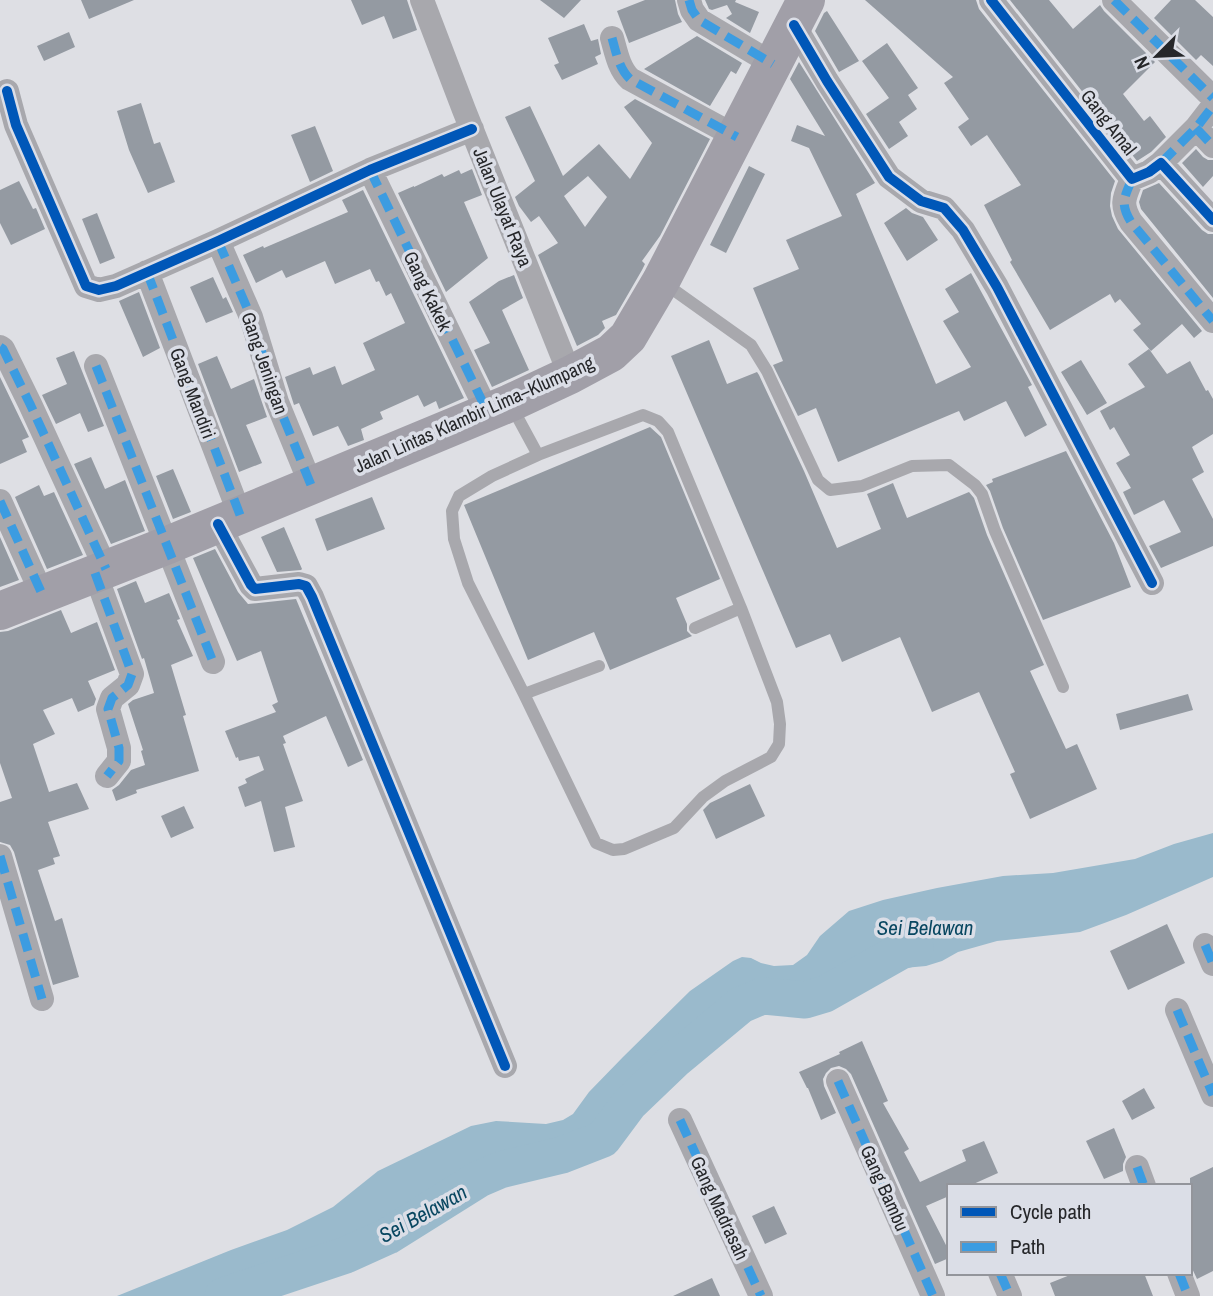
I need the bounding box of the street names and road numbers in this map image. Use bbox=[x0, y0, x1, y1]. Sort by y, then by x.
street label: Gang Amal bbox=[1075, 84, 1143, 160]
street label: Jalan Ulayat Raya bbox=[467, 144, 539, 271]
street label: Gang Kakek bbox=[398, 247, 459, 335]
street label: Gang Jeningan bbox=[235, 308, 295, 418]
street label: Gang Mandiri bbox=[164, 344, 222, 442]
street label: Jalan Lintas Klambir Lima–Klumpang bbox=[350, 349, 598, 479]
street label: Gang Bambu bbox=[854, 1141, 916, 1235]
street label: Gang Madrasah bbox=[685, 1152, 755, 1264]

